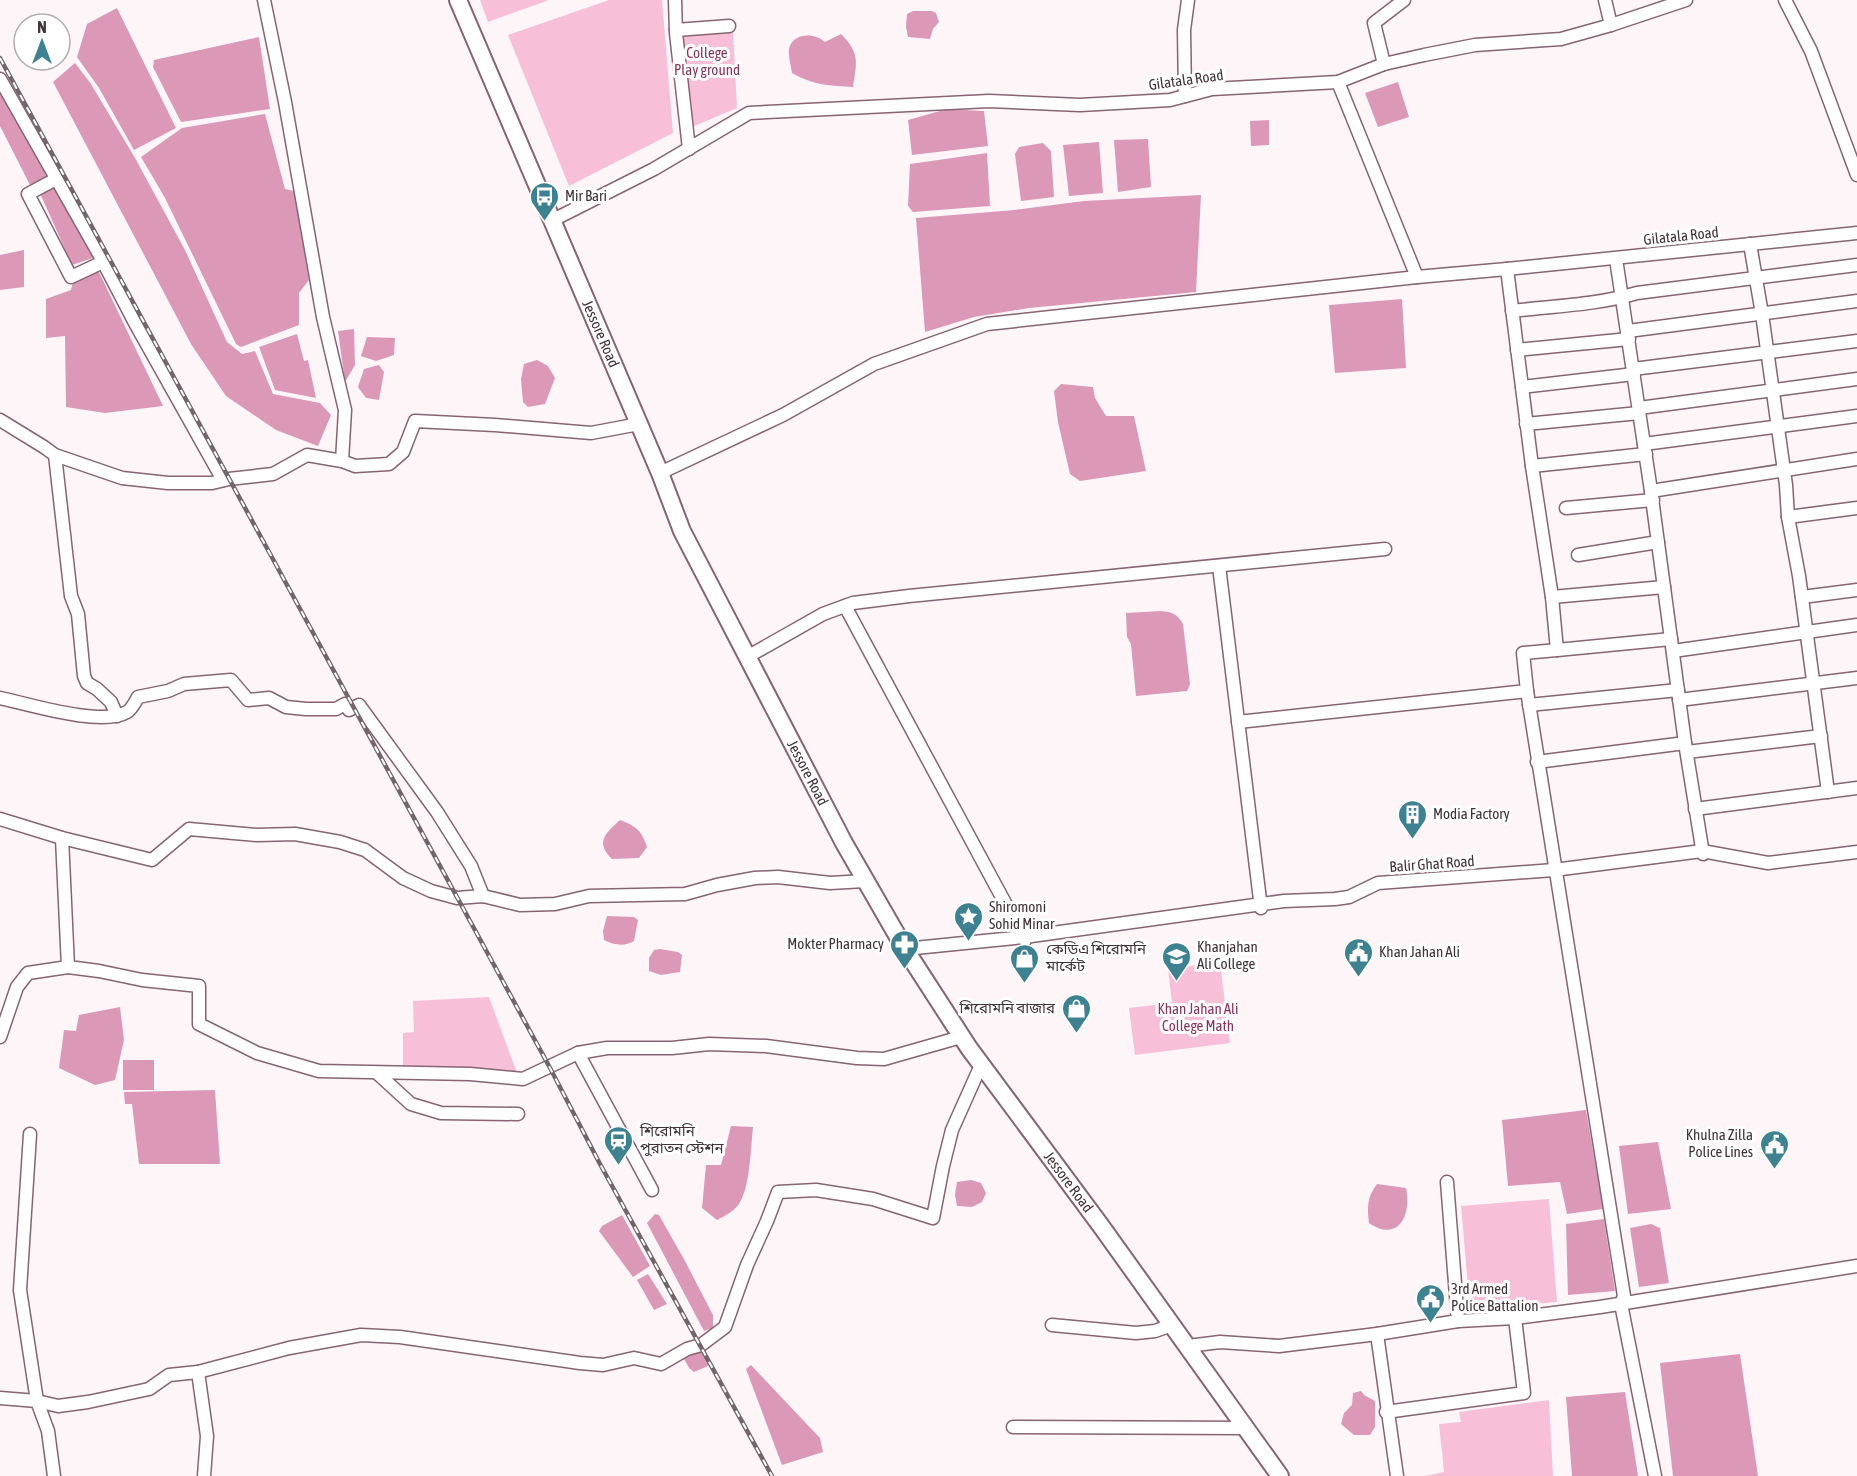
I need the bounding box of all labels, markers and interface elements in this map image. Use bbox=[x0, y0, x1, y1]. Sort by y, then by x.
north arrow bbox=[12, 12, 72, 72]
text: N bbox=[37, 18, 47, 36]
park label: College Play ground bbox=[674, 44, 740, 78]
street label: Gilatala Road bbox=[1147, 66, 1224, 93]
bus stop icon: Mir Bari bbox=[528, 180, 560, 222]
place label: Mir Bari bbox=[565, 187, 607, 204]
street label: Gilatala Road bbox=[1643, 223, 1719, 248]
street label: Jessore Road bbox=[579, 298, 623, 370]
street label: Jessore Road bbox=[784, 737, 832, 808]
building icon: Modia Factory bbox=[1396, 798, 1428, 840]
place label: Modia Factory bbox=[1433, 805, 1510, 822]
street label: Balir Ghat Road bbox=[1389, 852, 1475, 875]
place label: Shiromoni Sohid Minar bbox=[989, 898, 1055, 932]
place icon: Shiromoni Sohid Minar bbox=[952, 900, 984, 942]
pharmacy icon: Mokter Pharmacy bbox=[889, 928, 921, 970]
place label: Mokter Pharmacy bbox=[787, 935, 884, 952]
public building icon: Khan Jahan Ali bbox=[1342, 936, 1374, 978]
place label: Khanjahan Ali College bbox=[1197, 938, 1258, 972]
place label: কেডিএ শিরোমনি মার্কেট bbox=[1045, 940, 1147, 974]
school or university icon: Khanjahan Ali College bbox=[1160, 940, 1192, 982]
shop icon: কেডিএ শিরোমনি মার্কেট bbox=[1009, 942, 1041, 984]
place label: Khan Jahan Ali bbox=[1379, 943, 1460, 960]
shop icon: শিরোমনি বাজার bbox=[1060, 992, 1092, 1034]
place label: শিরোমনি বাজার bbox=[958, 999, 1056, 1016]
park label: Khan Jahan Ali College Math bbox=[1157, 1000, 1239, 1034]
place label: শিরোমনি পুরাতন স্টেশন bbox=[639, 1122, 725, 1157]
station icon: শিরোমনি পুরাতন স্টেশন bbox=[603, 1124, 635, 1166]
place label: Khulna Zilla Police Lines bbox=[1686, 1126, 1753, 1160]
public building icon: Khulna Zilla Police Lines bbox=[1758, 1128, 1790, 1170]
street label: Jessore Road bbox=[1041, 1148, 1097, 1215]
place label: 3rd Armed Police Battalion bbox=[1451, 1280, 1539, 1314]
public building icon: 3rd Armed Police Battalion bbox=[1414, 1282, 1446, 1324]

